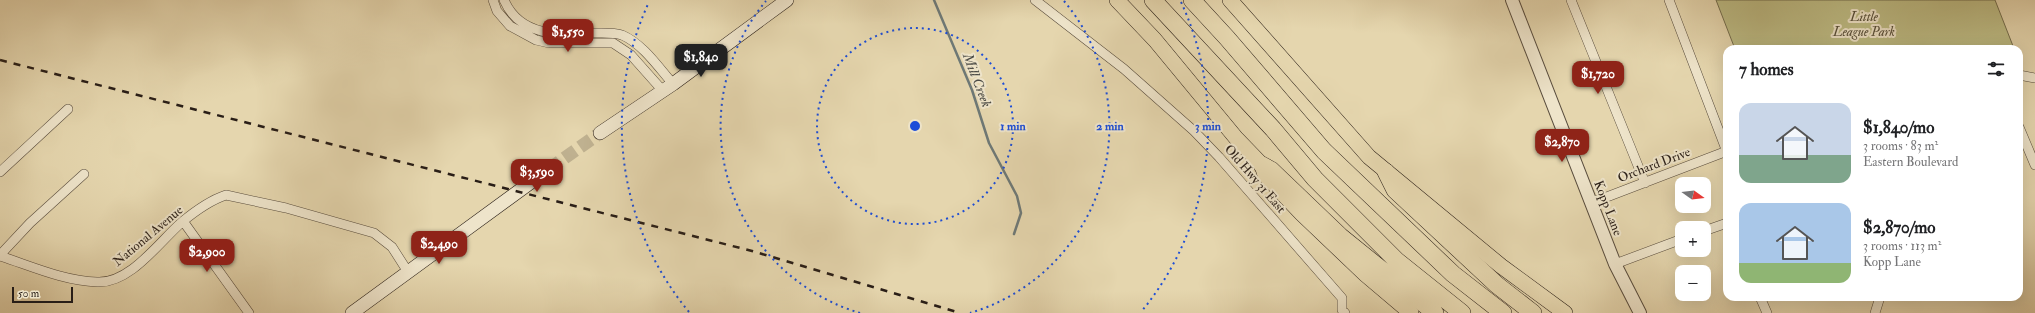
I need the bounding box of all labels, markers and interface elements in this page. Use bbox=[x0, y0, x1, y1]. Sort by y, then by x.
park label: Little League Park bbox=[1832, 9, 1895, 40]
pin: $1,550 bbox=[535, 19, 601, 53]
text: $1,550 bbox=[552, 24, 584, 40]
pin: $1,840 bbox=[668, 44, 734, 78]
text: $1,840 bbox=[684, 49, 718, 65]
water label: Mill Creek bbox=[959, 50, 995, 110]
icon: filters bbox=[1985, 58, 2007, 80]
text: 7 homes bbox=[1739, 59, 1794, 80]
pin: $1,720 bbox=[1565, 61, 1631, 95]
text: $1,720 bbox=[1581, 66, 1615, 82]
text: $1,840/mo bbox=[1863, 117, 1934, 138]
centre of rings bbox=[908, 119, 922, 133]
text: 1 min bbox=[1000, 119, 1027, 134]
text: 2 min bbox=[1096, 119, 1124, 134]
text: 3 min bbox=[1195, 119, 1222, 134]
icon: home bbox=[1771, 119, 1819, 167]
pin: $2,870 bbox=[1529, 129, 1595, 163]
text: $2,870 bbox=[1544, 134, 1580, 150]
text: 3 rooms · 83 m² bbox=[1863, 138, 1938, 154]
street label: Old Hwy 31 East bbox=[1220, 141, 1289, 217]
street label: Orchard Drive bbox=[1615, 144, 1693, 186]
text: Eastern Boulevard bbox=[1863, 154, 1958, 170]
pin: $3,590 bbox=[504, 159, 570, 193]
text: $3,590 bbox=[520, 164, 554, 180]
north arrow bbox=[1675, 177, 1711, 213]
map controls bbox=[1675, 177, 1711, 301]
street label: Kopp Lane bbox=[1589, 178, 1626, 239]
street label: National Avenue bbox=[110, 202, 187, 270]
text: $2,870/mo bbox=[1863, 217, 1935, 238]
icon: home bbox=[1771, 219, 1819, 267]
button: + bbox=[1675, 221, 1711, 257]
pin: $2,490 bbox=[406, 231, 472, 265]
text: $2,490 bbox=[420, 236, 458, 252]
text: 3 rooms · 113 m² bbox=[1863, 238, 1941, 254]
pin: $2,900 bbox=[174, 239, 240, 273]
text: $2,900 bbox=[188, 244, 226, 260]
text: Kopp Lane bbox=[1863, 254, 1921, 270]
button: − bbox=[1675, 265, 1711, 301]
scale bar bbox=[12, 285, 73, 304]
text: 50 m bbox=[18, 287, 39, 300]

